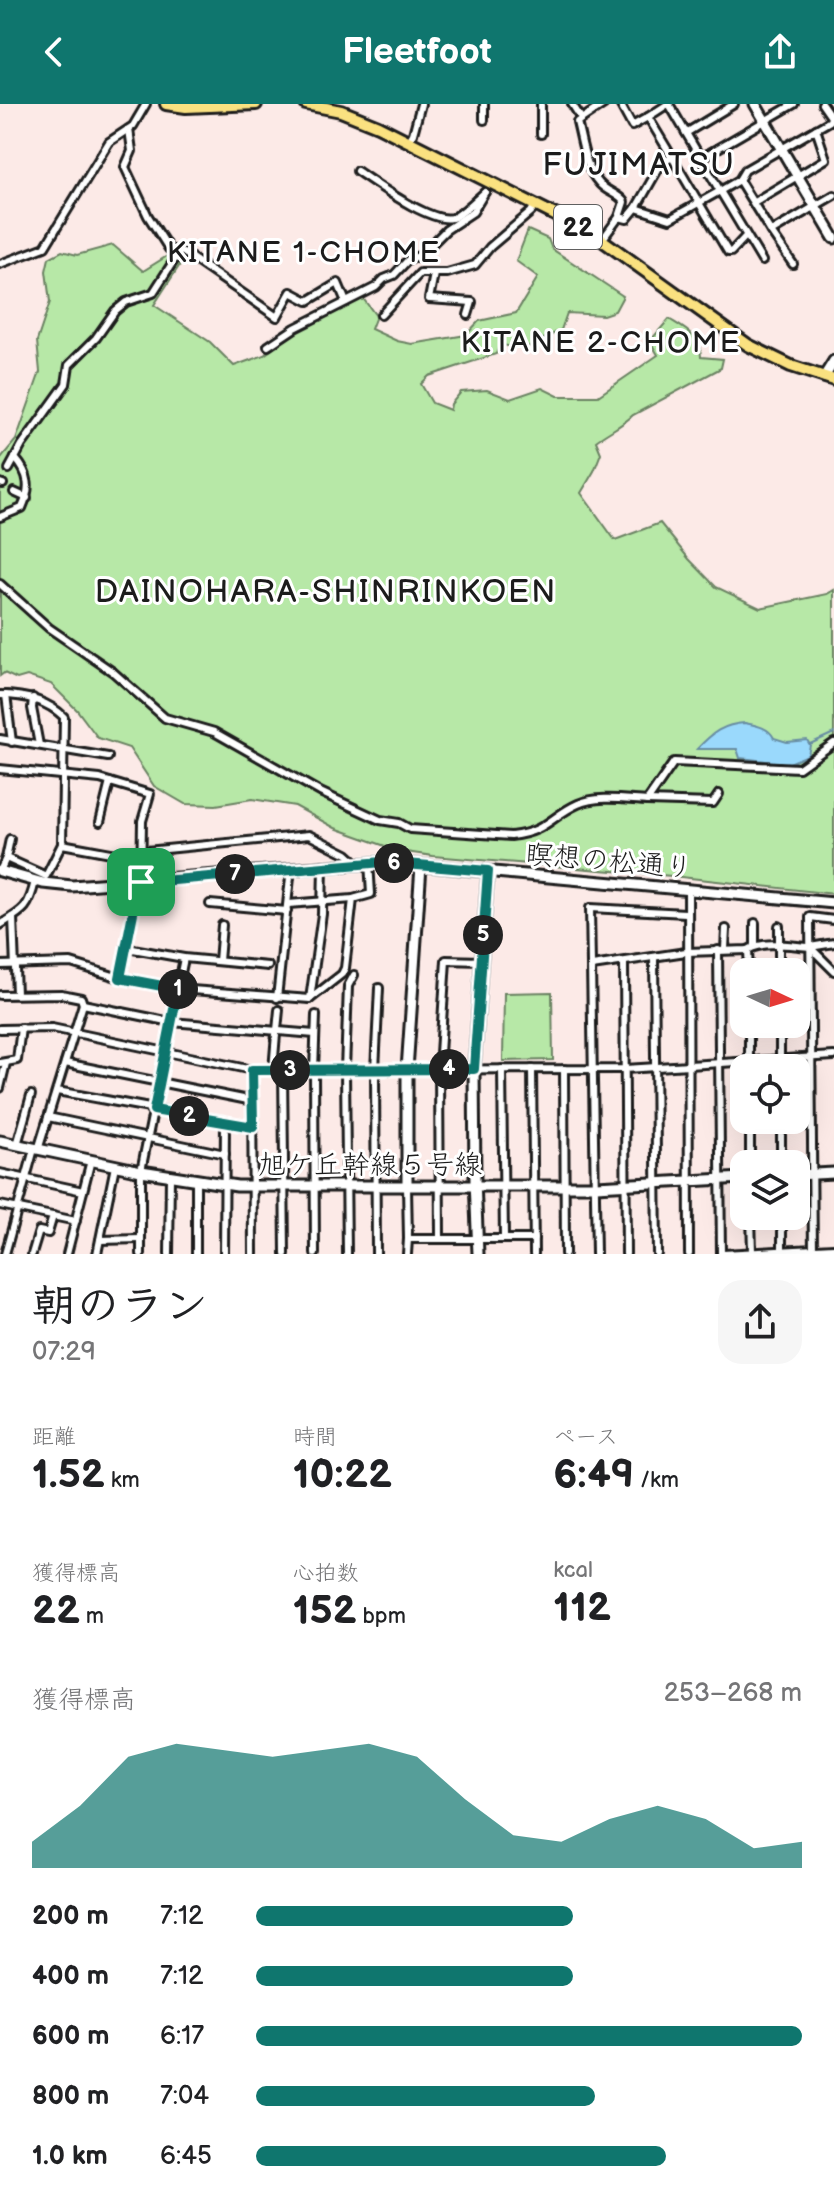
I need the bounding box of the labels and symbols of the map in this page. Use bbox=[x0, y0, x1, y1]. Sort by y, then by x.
district label: FUJIMATSU bbox=[542, 146, 736, 185]
road number: 22 bbox=[554, 205, 602, 249]
district label: KITANE 1-CHOME bbox=[167, 235, 441, 271]
district label: KITANE 2-CHOME bbox=[461, 325, 741, 361]
district label: DAINOHARA-SHINRINKOEN bbox=[95, 573, 557, 612]
street label: 瞑想の松通り bbox=[524, 838, 694, 885]
pin: 6 bbox=[374, 843, 414, 883]
pin bbox=[107, 848, 175, 916]
pin: 7 bbox=[215, 854, 255, 894]
pin: 5 bbox=[463, 915, 503, 955]
north arrow bbox=[730, 958, 810, 1038]
pin: 1 bbox=[158, 969, 198, 1009]
pin: 4 bbox=[429, 1049, 469, 1089]
pin: 3 bbox=[270, 1050, 310, 1090]
pin: 2 bbox=[169, 1096, 209, 1136]
street label: 旭ケ丘幹線５号線 bbox=[258, 1149, 482, 1182]

